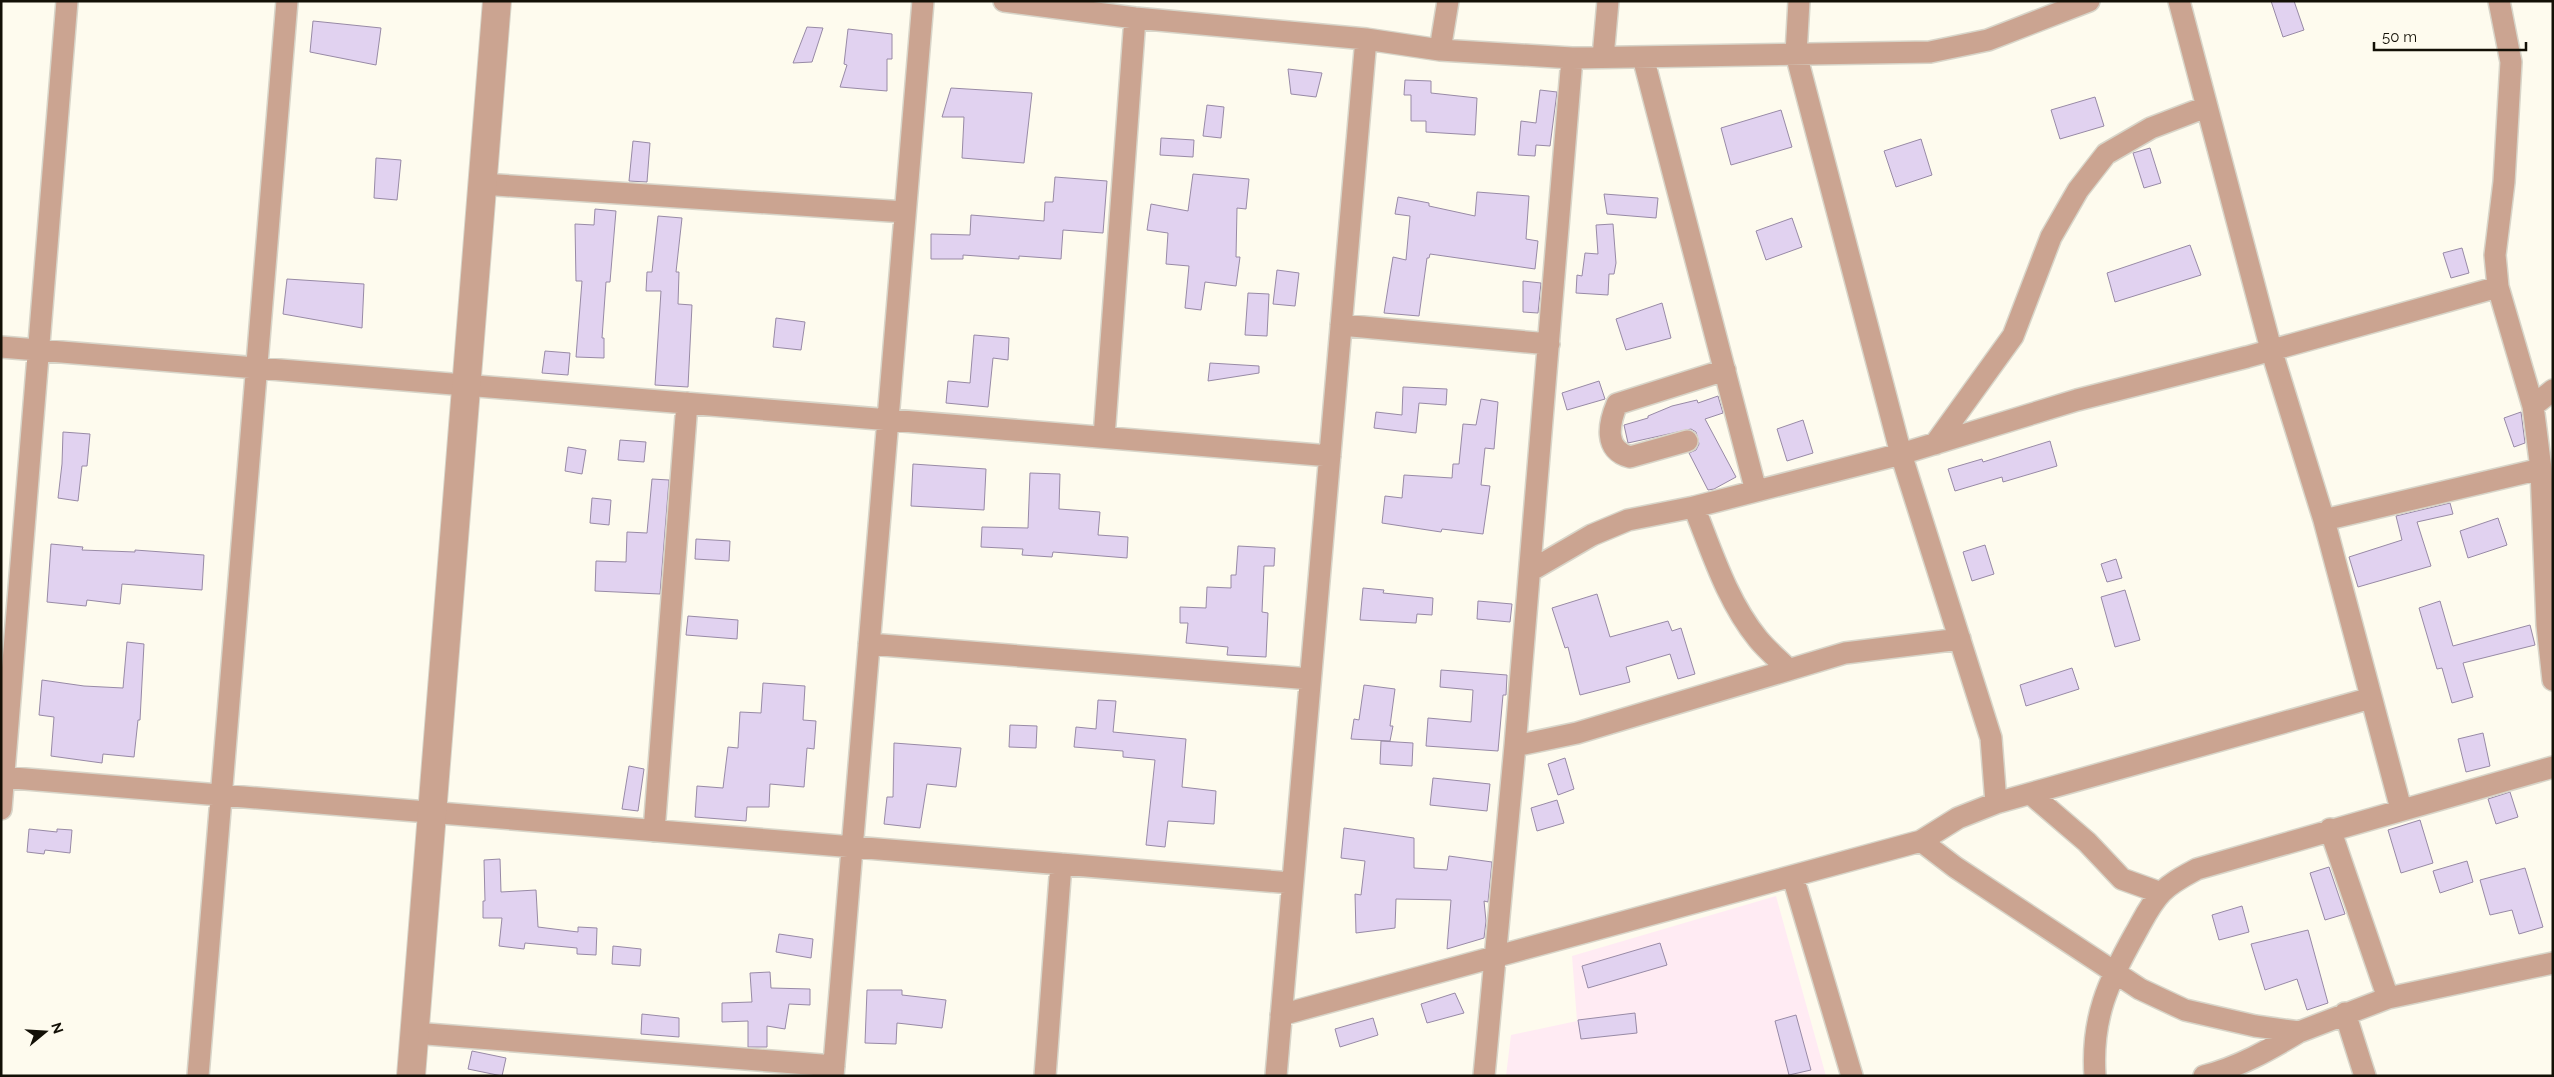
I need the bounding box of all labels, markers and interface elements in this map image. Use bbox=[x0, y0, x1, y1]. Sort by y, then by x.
scale bar bbox=[2374, 20, 2526, 52]
text: 50 m bbox=[2382, 28, 2417, 46]
north arrow bbox=[20, 1007, 70, 1057]
text: N bbox=[48, 1020, 67, 1036]

